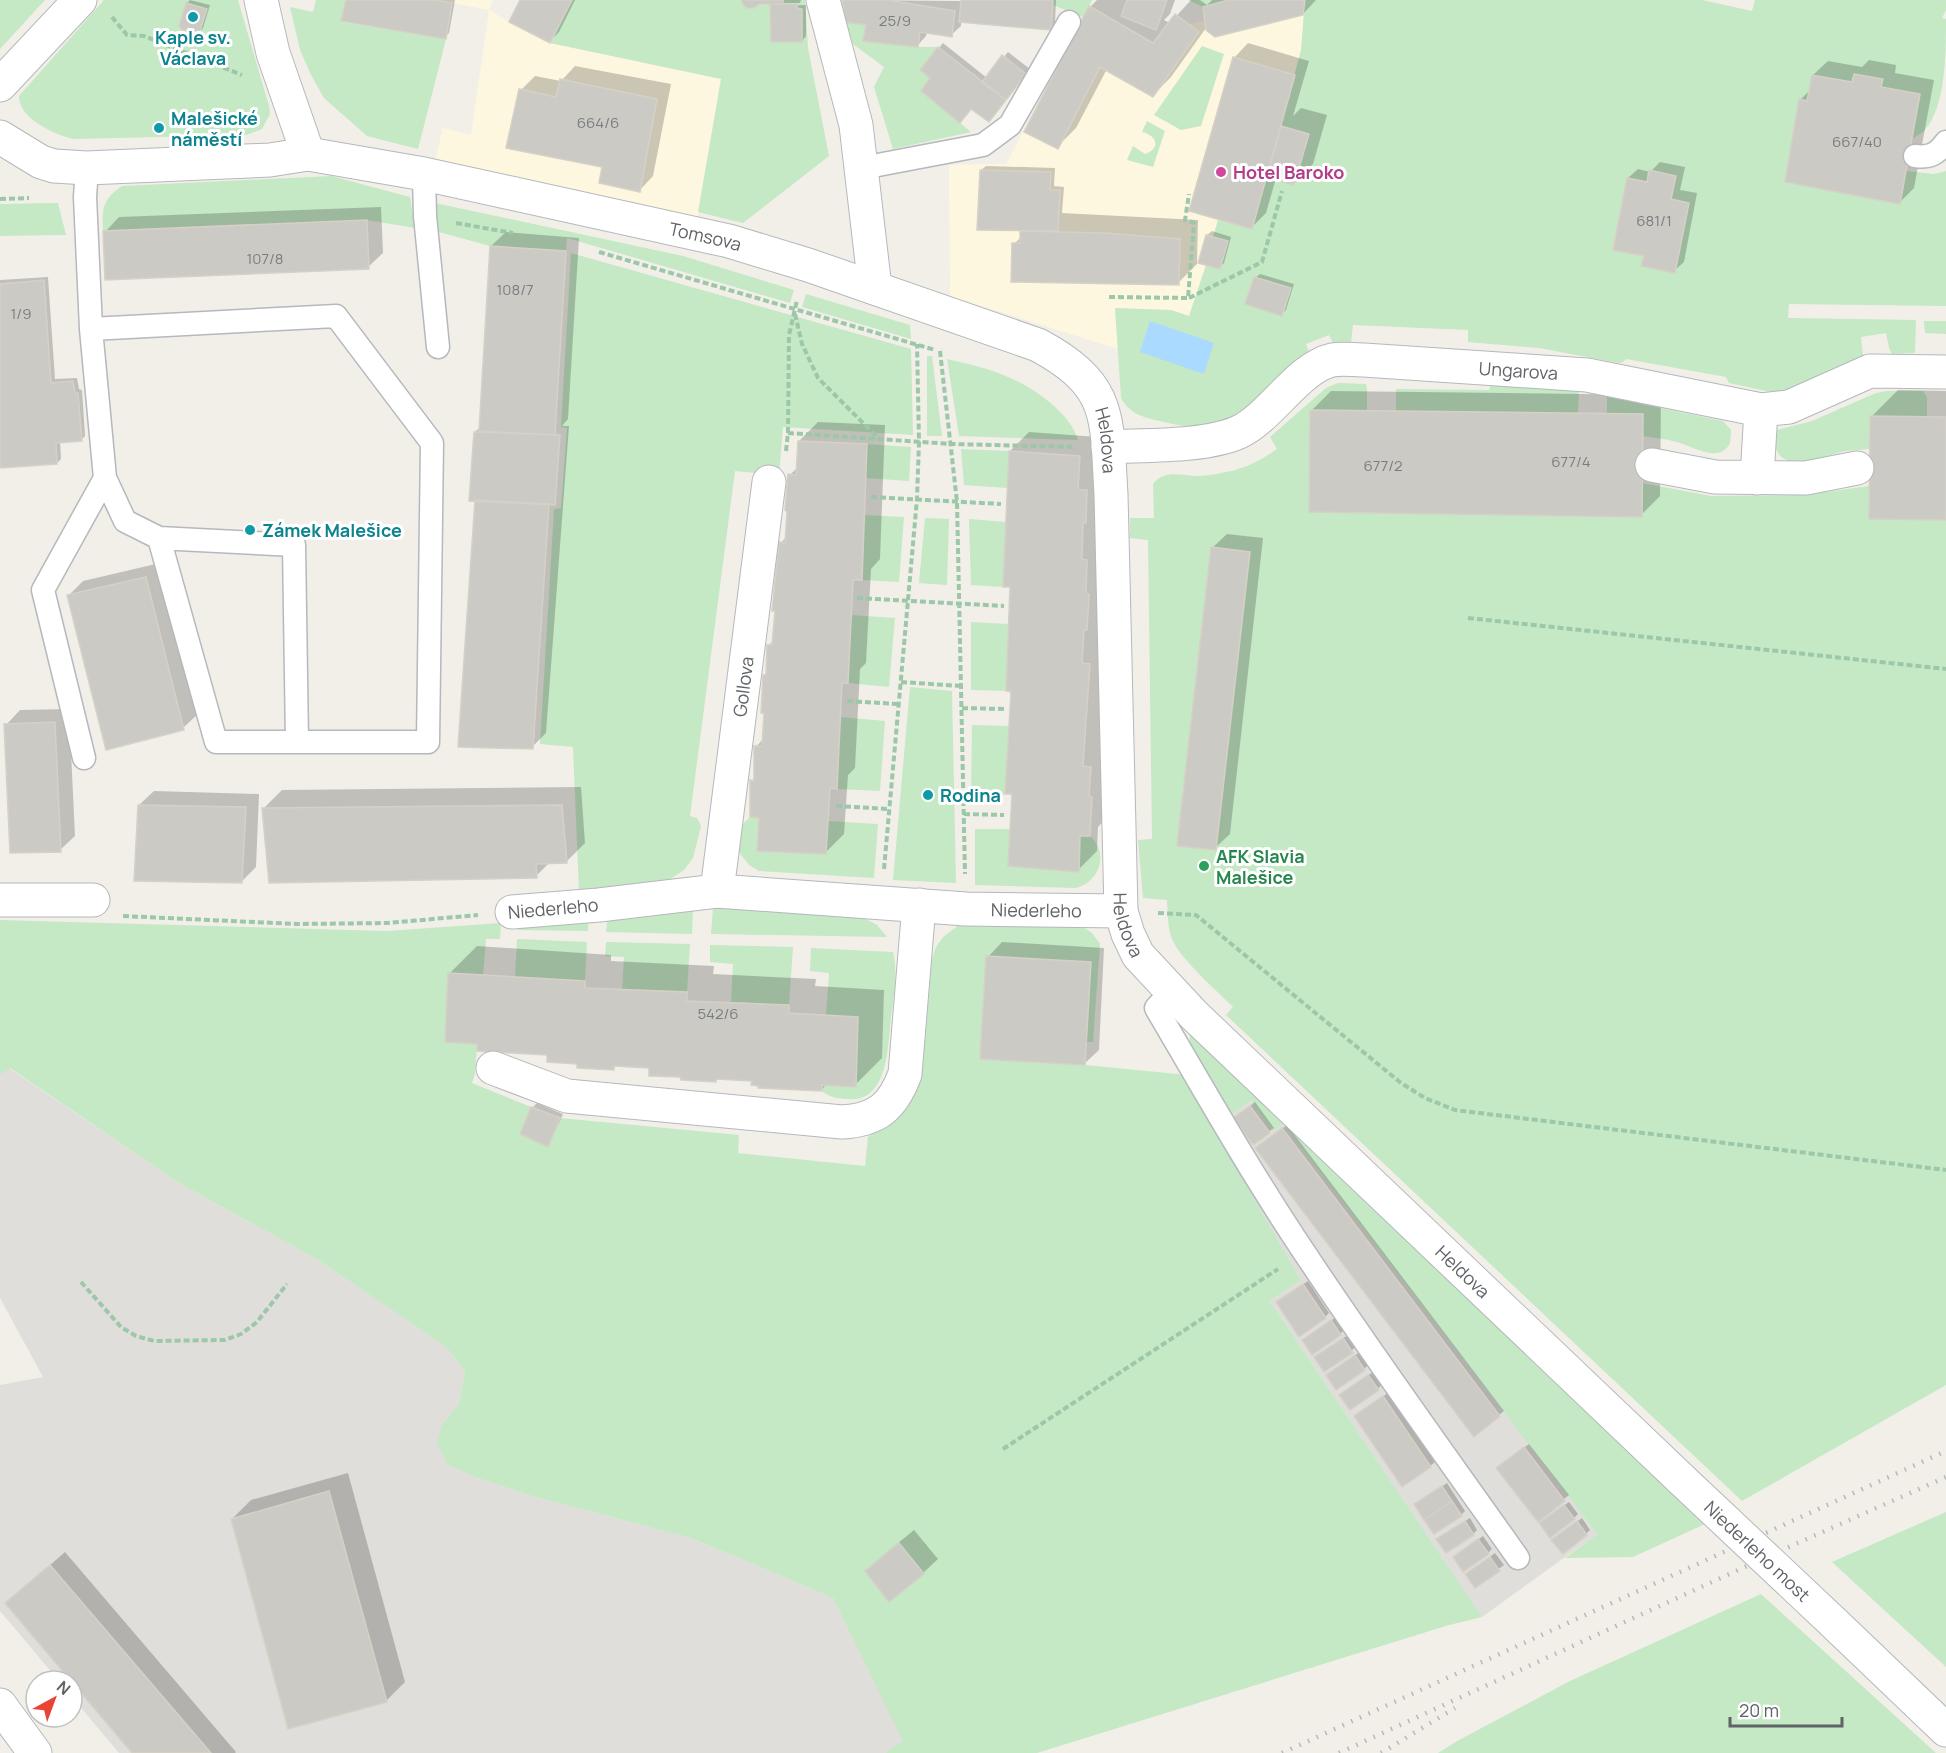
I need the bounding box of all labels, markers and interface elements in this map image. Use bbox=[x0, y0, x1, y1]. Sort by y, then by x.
marker: Kaple sv. Václava bbox=[186, 10, 200, 24]
house number: 25/9 bbox=[879, 10, 911, 31]
place label: Kaple sv. Václava bbox=[155, 25, 231, 70]
place label: Malešické náměstí bbox=[171, 106, 258, 151]
house number: 664/6 bbox=[577, 112, 619, 133]
marker: Malešické náměstí bbox=[152, 121, 166, 135]
house number: 667/40 bbox=[1832, 131, 1882, 152]
place label: Hotel Baroko bbox=[1233, 160, 1344, 184]
marker: Hotel Baroko bbox=[1214, 165, 1228, 179]
house number: 681/1 bbox=[1636, 210, 1672, 231]
street label: Tomsova bbox=[667, 216, 745, 256]
house number: 107/8 bbox=[246, 248, 284, 269]
house number: 108/7 bbox=[496, 279, 534, 300]
house number: 1/9 bbox=[11, 303, 31, 324]
street label: Ungarova bbox=[1478, 356, 1559, 385]
street label: Heldova bbox=[1090, 404, 1122, 474]
house number: 677/4 bbox=[1551, 451, 1591, 472]
house number: 677/2 bbox=[1363, 455, 1403, 476]
place label: Zámek Malešice bbox=[262, 518, 402, 542]
marker: Zámek Malešice bbox=[243, 523, 257, 537]
street label: Gollova bbox=[727, 655, 759, 718]
place label: Rodina bbox=[940, 783, 1001, 807]
marker: Rodina bbox=[921, 788, 935, 802]
place label: AFK Slavia Malešice bbox=[1216, 844, 1305, 889]
marker: AFK Slavia Malešice bbox=[1197, 859, 1211, 873]
street label: Niederleho bbox=[507, 892, 599, 924]
street label: Heldova bbox=[1109, 892, 1149, 961]
street label: Niederleho bbox=[991, 897, 1082, 922]
house number: 542/6 bbox=[697, 1003, 739, 1024]
street label: Heldova bbox=[1431, 1240, 1495, 1303]
street label: Niederleho most bbox=[1699, 1495, 1816, 1607]
north arrow bbox=[24, 1669, 84, 1729]
text: N bbox=[52, 1676, 75, 1700]
scale bar bbox=[1730, 1690, 1842, 1728]
text: 20 m bbox=[1739, 1698, 1779, 1722]

